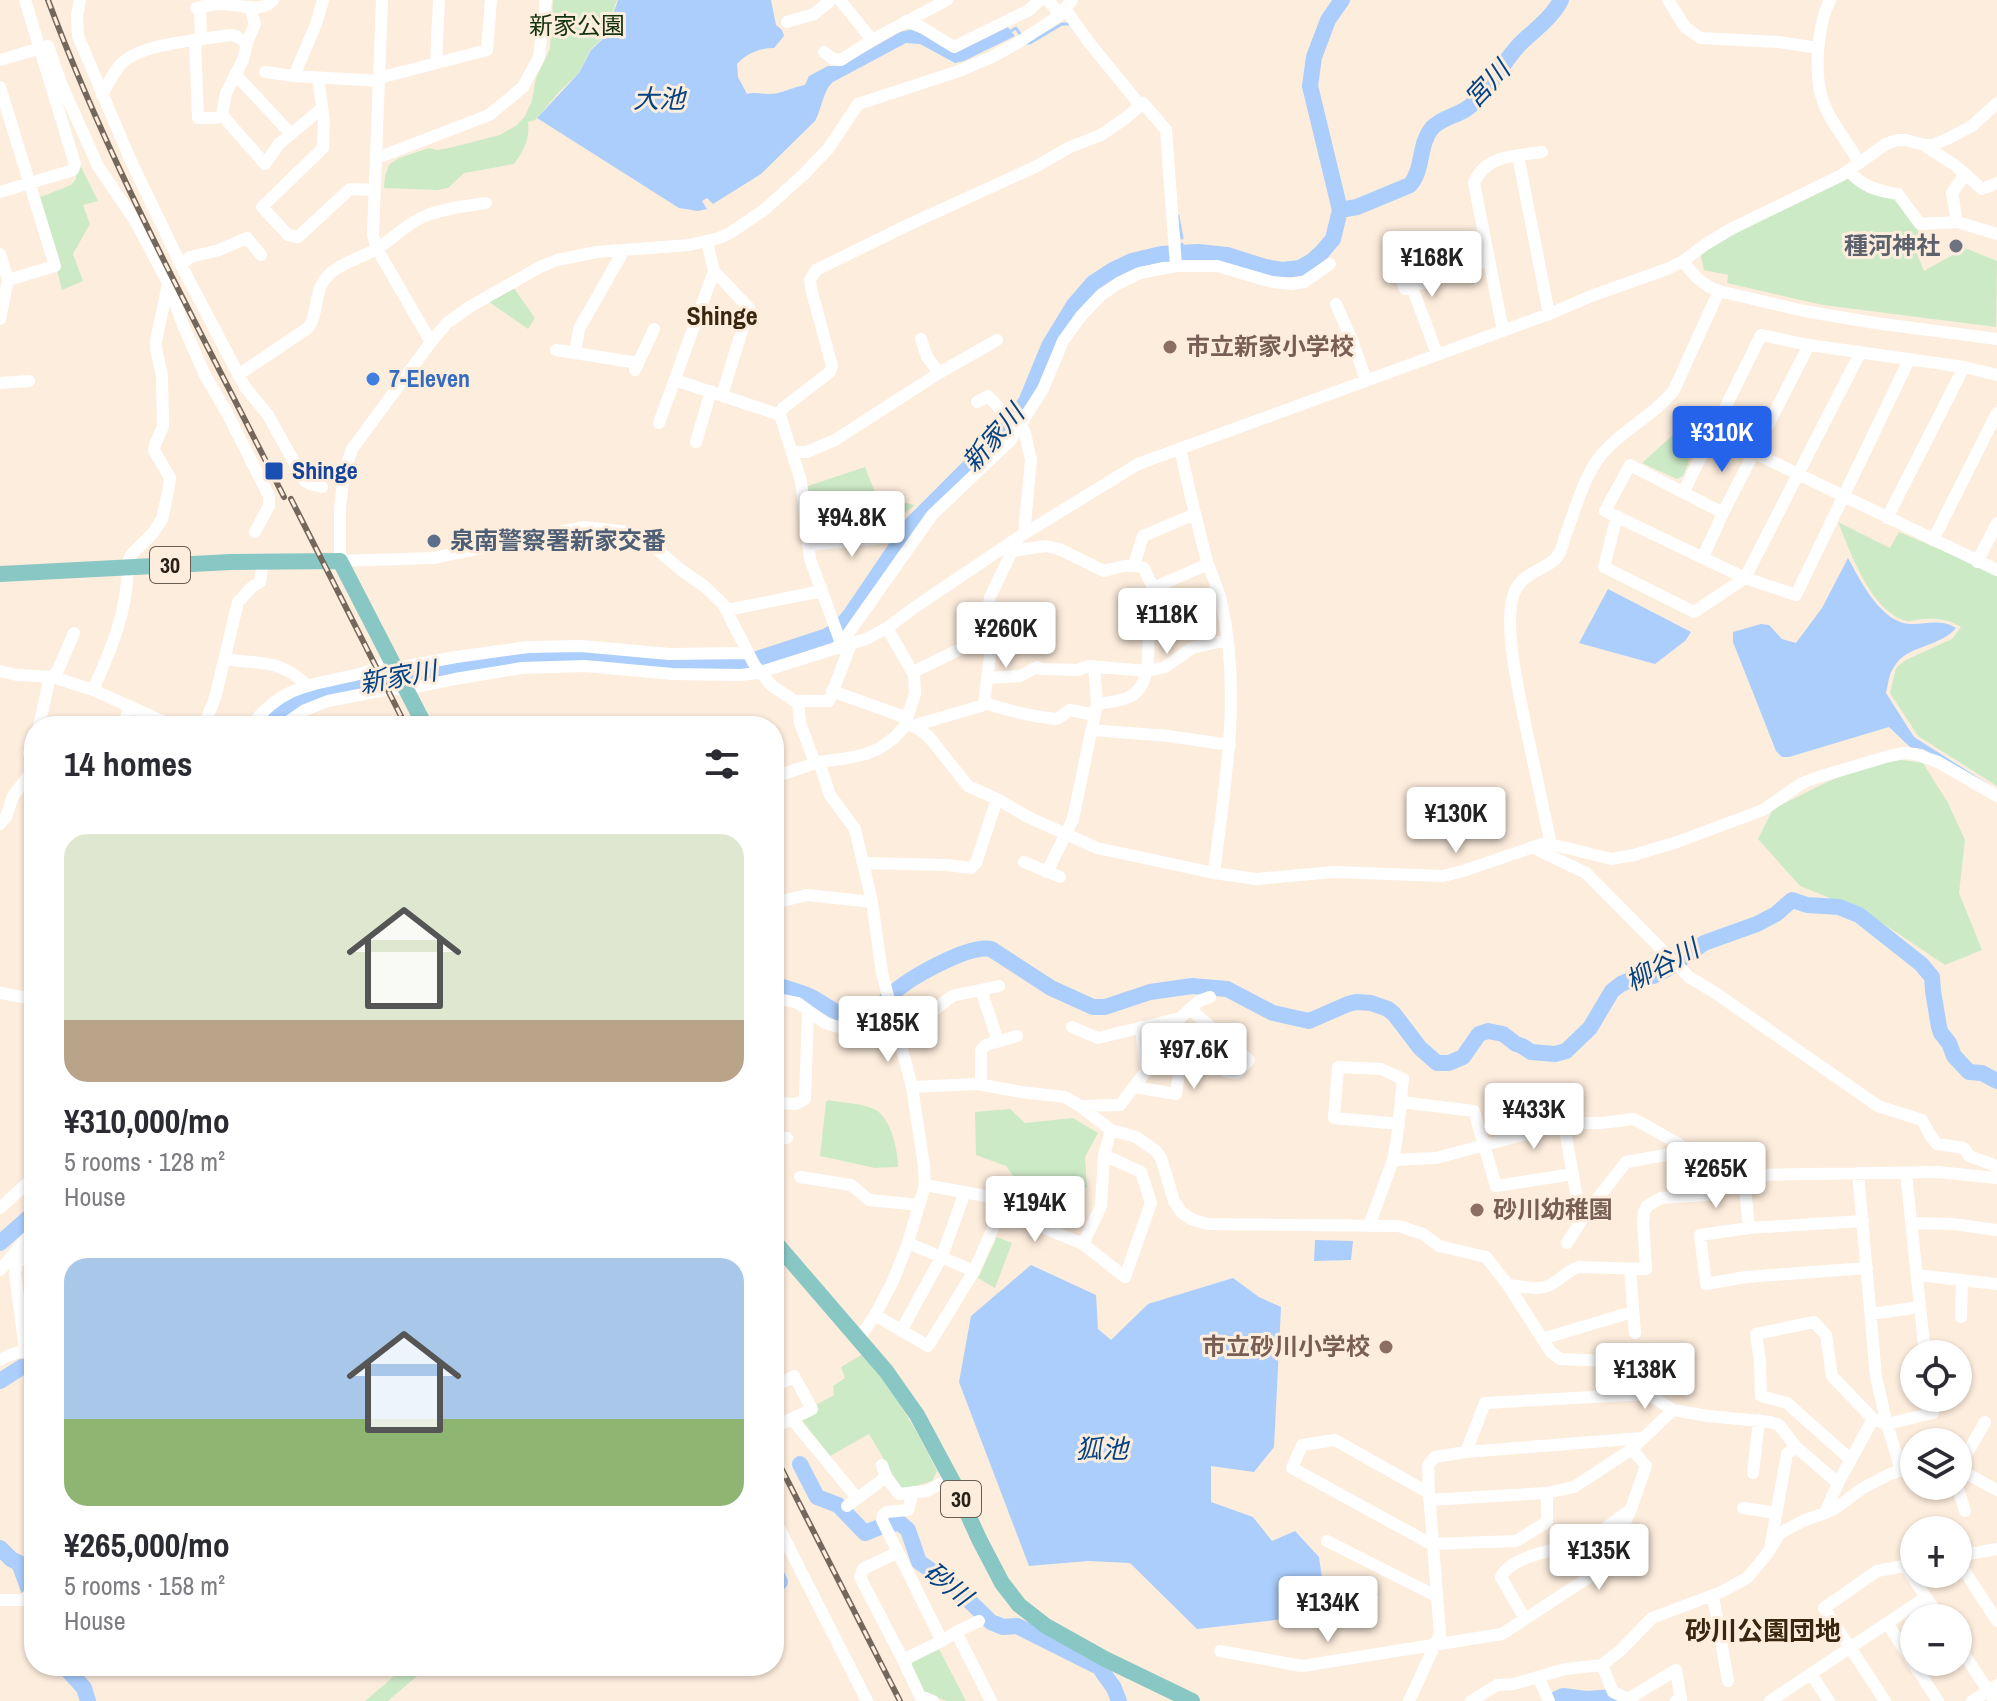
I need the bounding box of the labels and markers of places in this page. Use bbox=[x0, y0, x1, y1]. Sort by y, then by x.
place label: 種河神社 bbox=[1844, 229, 1940, 261]
pin: ¥168K bbox=[1376, 231, 1488, 299]
marker: 種河神社 bbox=[1947, 237, 1965, 255]
place label: 市立新家小学校 bbox=[1186, 330, 1354, 362]
marker: 市立新家小学校 bbox=[1161, 338, 1179, 356]
place label: 7-Eleven bbox=[389, 362, 470, 394]
marker: 7-Eleven bbox=[364, 370, 382, 388]
pin: ¥310K bbox=[1666, 406, 1778, 474]
place label: Shinge bbox=[292, 454, 358, 486]
marker: Shinge bbox=[263, 460, 285, 482]
pin: ¥94.8K bbox=[787, 491, 917, 559]
place label: 泉南警察署新家交番 bbox=[450, 524, 666, 556]
marker: 泉南警察署新家交番 bbox=[425, 532, 443, 550]
pin: ¥118K bbox=[1111, 588, 1223, 656]
pin: ¥260K bbox=[950, 602, 1062, 670]
pin: ¥130K bbox=[1400, 787, 1512, 855]
pin: ¥185K bbox=[832, 996, 944, 1064]
pin: ¥97.6K bbox=[1129, 1023, 1259, 1091]
pin: ¥433K bbox=[1478, 1083, 1590, 1151]
pin: ¥265K bbox=[1660, 1142, 1772, 1210]
pin: ¥194K bbox=[979, 1176, 1091, 1244]
place label: 砂川幼稚園 bbox=[1493, 1193, 1613, 1225]
marker: 砂川幼稚園 bbox=[1468, 1201, 1486, 1219]
place label: 市立砂川小学校 bbox=[1202, 1330, 1370, 1362]
marker: 市立砂川小学校 bbox=[1377, 1338, 1395, 1356]
pin: ¥138K bbox=[1589, 1343, 1701, 1411]
pin: ¥135K bbox=[1543, 1524, 1655, 1592]
pin: ¥134K bbox=[1272, 1576, 1384, 1644]

